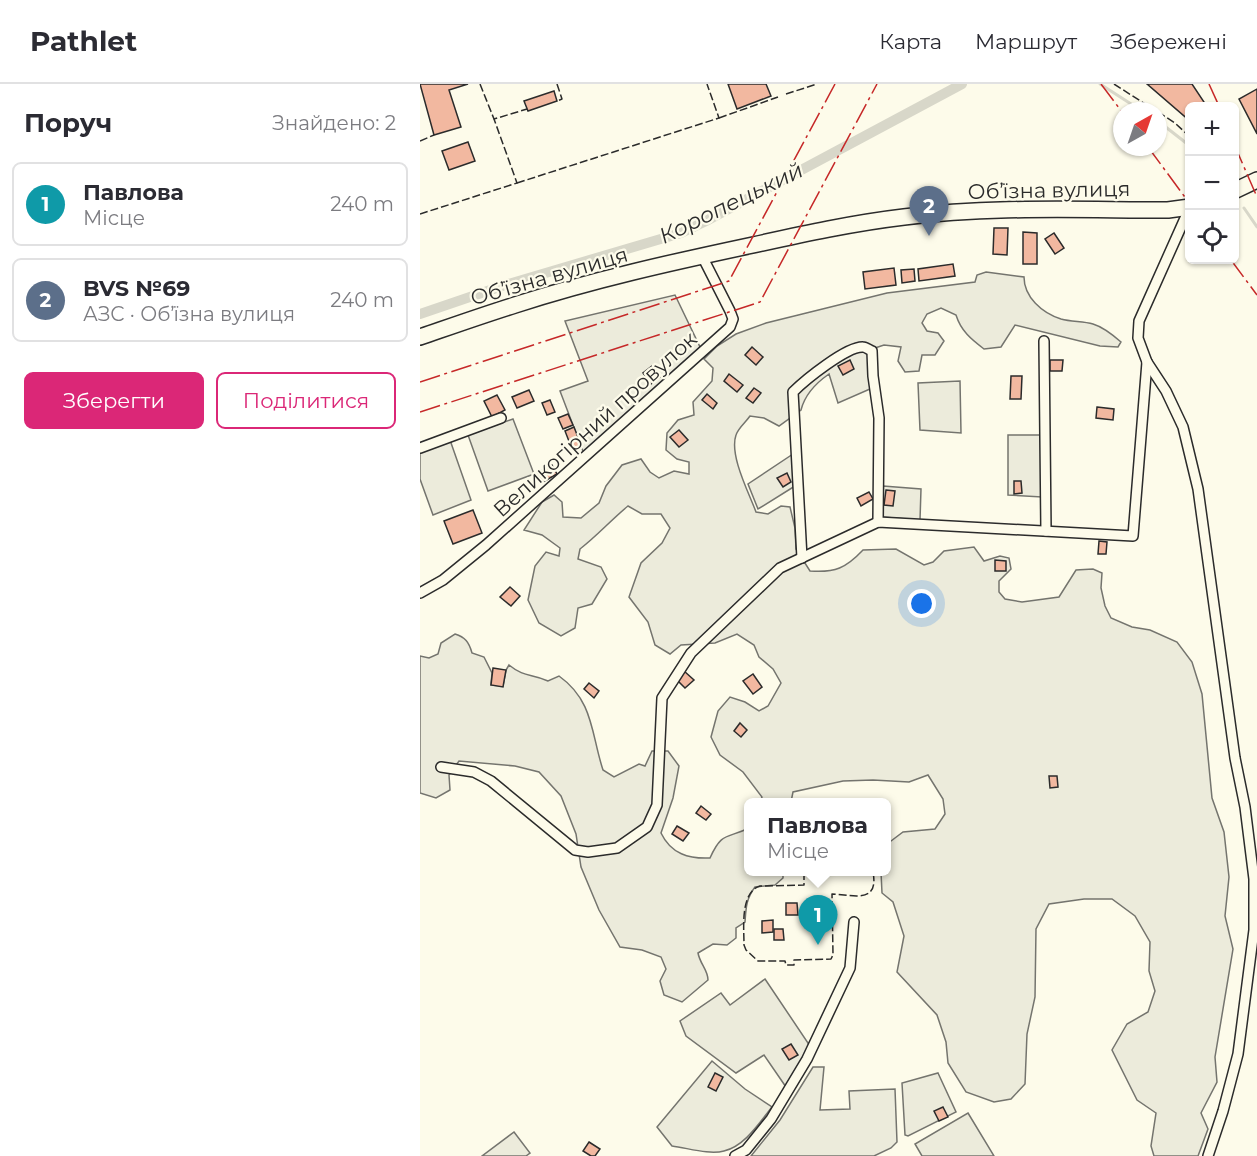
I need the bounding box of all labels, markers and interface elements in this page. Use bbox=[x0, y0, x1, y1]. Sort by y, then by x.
text: Pathlet bbox=[30, 24, 137, 58]
text: Карта bbox=[879, 29, 942, 54]
text: Маршрут bbox=[975, 29, 1077, 54]
text: Збережені bbox=[1110, 29, 1227, 54]
north arrow bbox=[1113, 102, 1167, 156]
map controls bbox=[1185, 102, 1239, 264]
button: + bbox=[1185, 102, 1239, 156]
text: Поруч bbox=[24, 107, 112, 139]
text: Знайдено: 2 bbox=[272, 111, 396, 135]
water label: Коропецький bbox=[654, 156, 808, 250]
button: − bbox=[1185, 156, 1239, 210]
street label: Обʼїзна вулиця bbox=[967, 176, 1131, 204]
text: Павлова bbox=[83, 179, 184, 206]
pin: 2 bbox=[910, 186, 948, 236]
text: 1 bbox=[42, 192, 49, 216]
text: 240 m bbox=[330, 192, 394, 216]
text: Місце bbox=[83, 206, 145, 230]
button: locate bbox=[1185, 210, 1239, 264]
street label: Обʼїзна вулиця bbox=[467, 242, 631, 310]
text: BVS №69 bbox=[83, 275, 190, 302]
text: 2 bbox=[40, 288, 51, 312]
text: 240 m bbox=[330, 288, 394, 312]
text: АЗС · Обʼїзна вулиця bbox=[83, 302, 295, 326]
street label: Великогірний провулок bbox=[488, 326, 702, 522]
button: Зберегти bbox=[24, 372, 204, 429]
button: Поділитися bbox=[216, 372, 396, 429]
your location bbox=[907, 589, 936, 618]
popup bbox=[744, 798, 891, 876]
text: Павлова bbox=[767, 812, 868, 839]
text: Місце bbox=[767, 839, 829, 863]
pin: 1 bbox=[798, 896, 838, 945]

